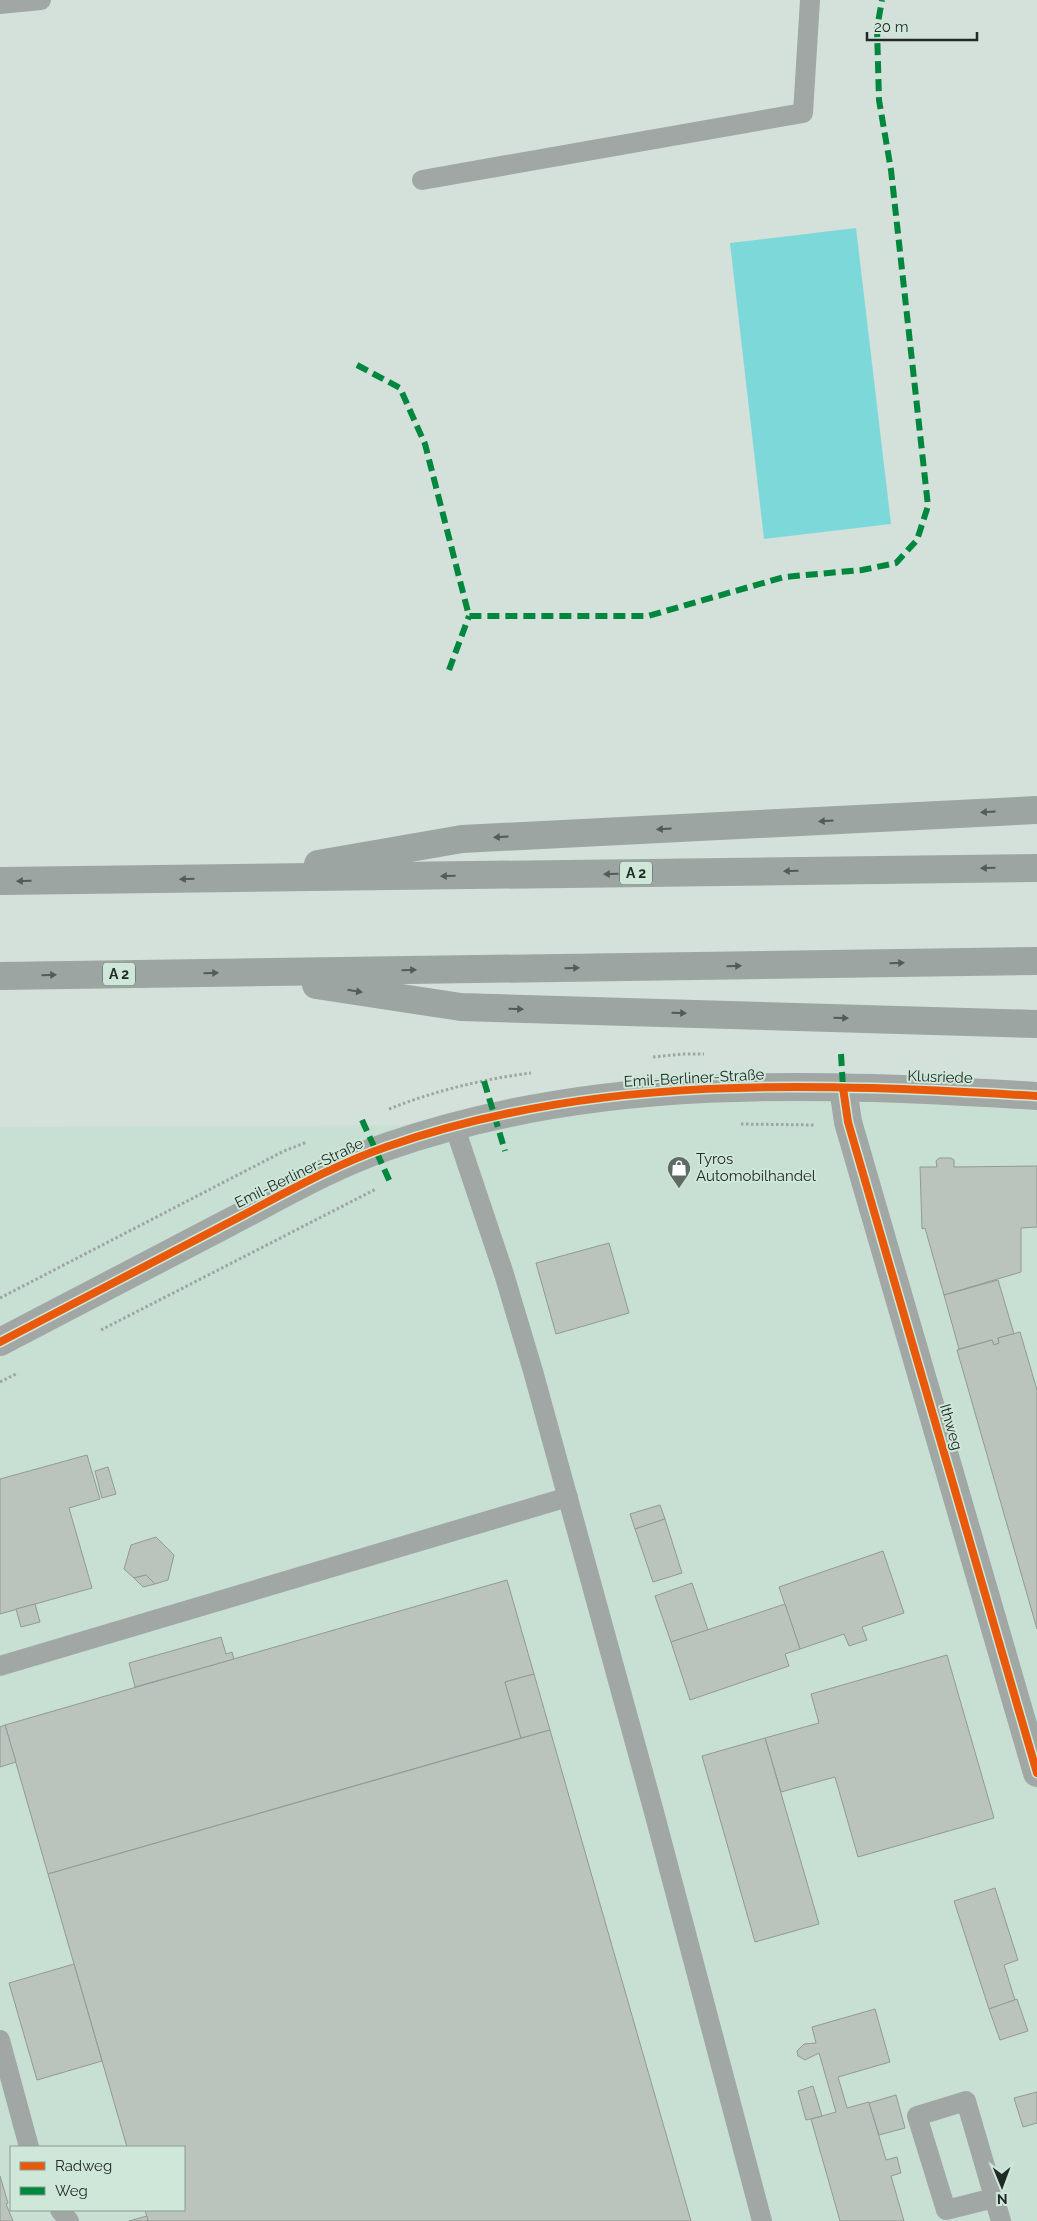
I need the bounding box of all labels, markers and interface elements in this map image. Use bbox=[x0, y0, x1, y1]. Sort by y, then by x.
scale bar bbox=[867, 10, 977, 42]
text: 20 m bbox=[874, 18, 909, 36]
one-way arrow bbox=[980, 809, 996, 817]
one-way arrow bbox=[818, 817, 834, 825]
one-way arrow bbox=[655, 825, 671, 833]
one-way arrow bbox=[493, 834, 509, 842]
road number: A 2 bbox=[620, 861, 652, 884]
one-way arrow bbox=[980, 865, 996, 873]
one-way arrow bbox=[783, 867, 799, 875]
one-way arrow bbox=[603, 870, 619, 878]
one-way arrow bbox=[440, 872, 456, 880]
one-way arrow bbox=[178, 875, 194, 883]
one-way arrow bbox=[16, 877, 32, 885]
one-way arrow bbox=[889, 959, 905, 967]
one-way arrow bbox=[726, 961, 742, 969]
road number: A 2 bbox=[103, 962, 135, 986]
one-way arrow bbox=[564, 964, 580, 972]
one-way arrow bbox=[401, 966, 417, 974]
one-way arrow bbox=[203, 969, 219, 977]
one-way arrow bbox=[41, 971, 57, 979]
one-way arrow bbox=[348, 987, 364, 995]
one-way arrow bbox=[509, 1005, 525, 1013]
one-way arrow bbox=[671, 1010, 687, 1018]
one-way arrow bbox=[834, 1014, 850, 1022]
street label: Emil-Berliner-Straße bbox=[623, 1065, 765, 1091]
street label: Klusriede bbox=[907, 1067, 973, 1087]
street label: Emil-Berliner-Straße bbox=[232, 1134, 366, 1212]
place label: Tyros Automobilhandel bbox=[696, 1150, 817, 1185]
shop icon: Tyros Automobilhandel bbox=[666, 1155, 692, 1189]
street label: Ithweg bbox=[936, 1402, 966, 1452]
legend bbox=[10, 2146, 185, 2211]
text: Radweg bbox=[55, 2157, 112, 2175]
north arrow bbox=[977, 2161, 1027, 2211]
text: Weg bbox=[55, 2182, 88, 2200]
text: N bbox=[997, 2191, 1008, 2207]

